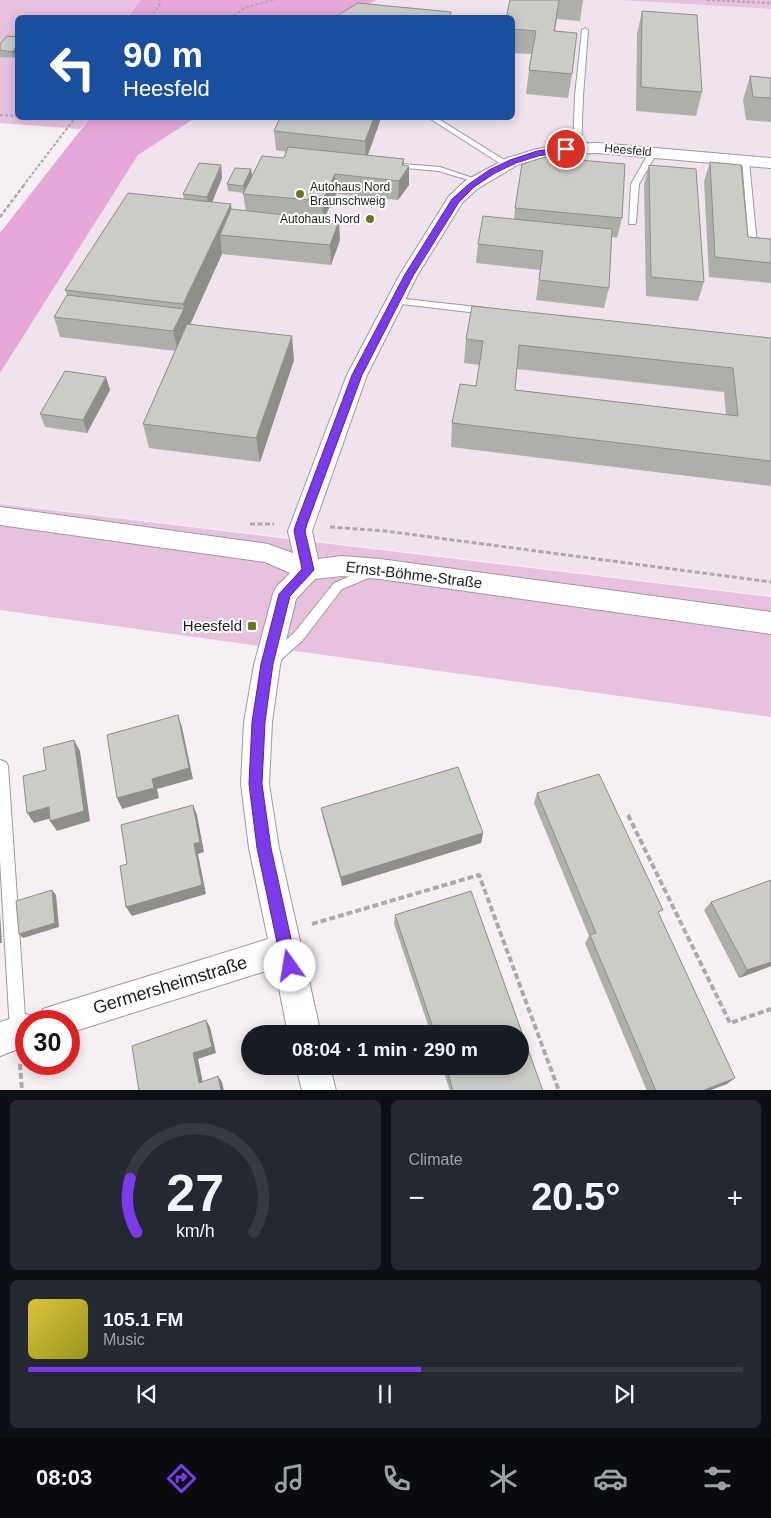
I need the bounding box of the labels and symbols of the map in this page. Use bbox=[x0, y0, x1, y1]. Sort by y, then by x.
pin bbox=[545, 128, 587, 170]
street label: Heesfeld bbox=[604, 141, 652, 159]
place label: Autohaus Nord Braunschweig bbox=[310, 180, 390, 208]
marker: Autohaus Nord Braunschweig bbox=[294, 188, 306, 200]
place label: Autohaus Nord bbox=[280, 212, 360, 226]
marker: Autohaus Nord bbox=[364, 213, 376, 225]
street label: Ernst-Böhme-Straße bbox=[345, 558, 483, 591]
place label: Heesfeld bbox=[183, 617, 242, 634]
marker: Heesfeld bbox=[246, 620, 258, 632]
position arrow bbox=[263, 939, 315, 991]
street label: Germersheimstraße bbox=[91, 952, 249, 1018]
speed limit sign: 30 bbox=[15, 1010, 80, 1075]

